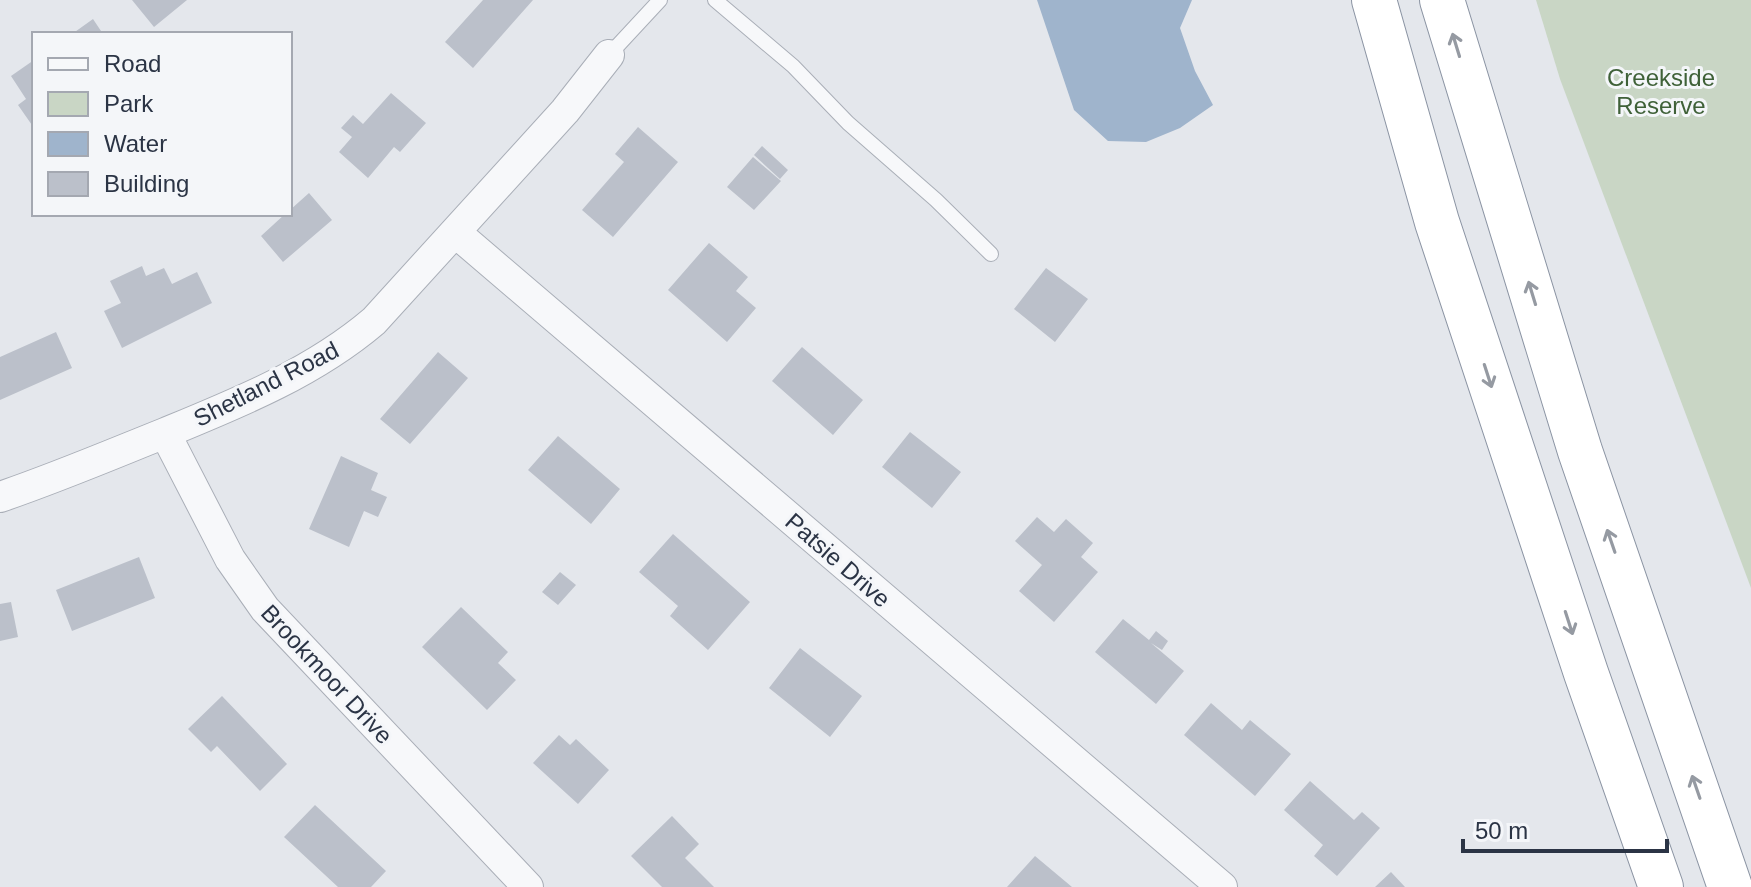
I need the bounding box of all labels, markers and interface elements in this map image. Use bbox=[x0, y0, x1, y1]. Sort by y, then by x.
legend bbox=[32, 32, 292, 216]
one-way arrow bbox=[1448, 32, 1463, 58]
text: Road bbox=[104, 50, 161, 77]
park label: Creekside Reserve bbox=[1607, 64, 1715, 119]
text: Park bbox=[104, 90, 154, 117]
text: Water bbox=[104, 130, 167, 157]
text: Building bbox=[104, 170, 189, 197]
one-way arrow bbox=[1524, 281, 1539, 307]
street label: Shetland Road bbox=[189, 336, 343, 432]
one-way arrow bbox=[1481, 362, 1496, 388]
street label: Patsie Drive bbox=[780, 507, 896, 613]
one-way arrow bbox=[1602, 529, 1617, 554]
street label: Brookmoor Drive bbox=[256, 599, 398, 749]
one-way arrow bbox=[1563, 610, 1578, 635]
one-way arrow bbox=[1687, 775, 1702, 800]
scale bar bbox=[1463, 803, 1667, 853]
text: 50 m bbox=[1475, 817, 1528, 844]

